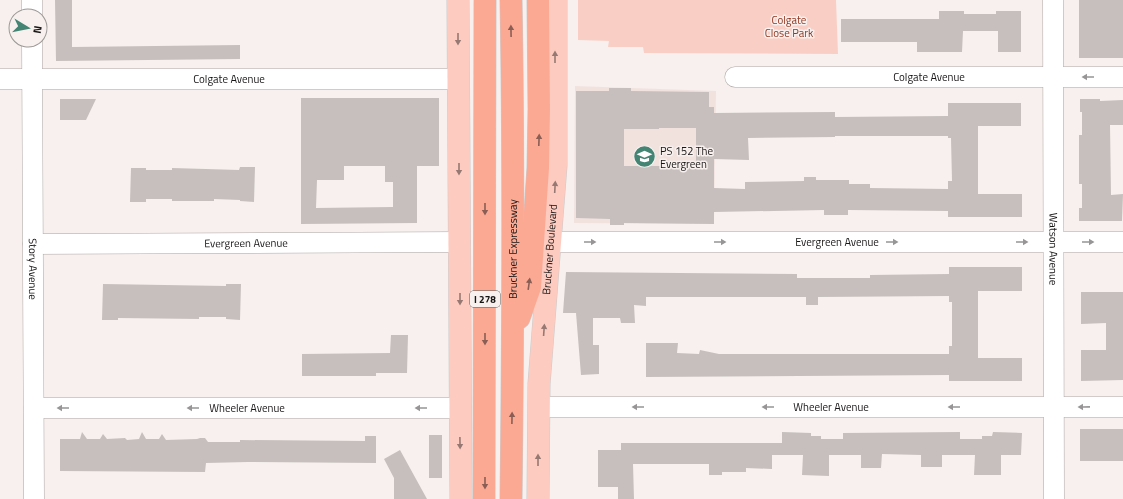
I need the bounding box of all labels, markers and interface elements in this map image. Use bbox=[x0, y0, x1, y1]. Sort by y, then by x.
north arrow bbox=[8, 8, 48, 48]
park label: Colgate Close Park bbox=[765, 12, 814, 41]
text: N bbox=[29, 25, 46, 35]
one-way arrow bbox=[508, 25, 515, 37]
one-way arrow bbox=[455, 33, 461, 46]
one-way arrow bbox=[552, 50, 558, 63]
street label: Colgate Avenue bbox=[893, 69, 965, 85]
street label: Colgate Avenue bbox=[193, 71, 265, 87]
one-way arrow bbox=[1081, 74, 1094, 80]
one-way arrow bbox=[536, 133, 542, 146]
place label: PS 152 The Evergreen bbox=[660, 143, 713, 172]
school or university icon: PS 152 The Evergreen bbox=[632, 144, 658, 170]
one-way arrow bbox=[456, 163, 462, 176]
one-way arrow bbox=[551, 181, 558, 193]
street label: Bruckner Expressway bbox=[505, 198, 521, 299]
one-way arrow bbox=[482, 203, 488, 216]
street label: Bruckner Boulevard bbox=[538, 203, 561, 295]
street label: Watson Avenue bbox=[1045, 213, 1062, 286]
street label: Evergreen Avenue bbox=[795, 234, 879, 250]
street label: Evergreen Avenue bbox=[204, 235, 288, 251]
street label: Story Avenue bbox=[25, 238, 41, 300]
one-way arrow bbox=[584, 239, 597, 245]
one-way arrow bbox=[714, 239, 727, 245]
one-way arrow bbox=[886, 239, 899, 245]
one-way arrow bbox=[1016, 239, 1029, 245]
one-way arrow bbox=[1082, 239, 1095, 245]
one-way arrow bbox=[526, 278, 532, 290]
road number: I 278 bbox=[470, 291, 500, 307]
one-way arrow bbox=[457, 293, 463, 306]
one-way arrow bbox=[540, 324, 547, 336]
one-way arrow bbox=[482, 333, 488, 346]
street label: Wheeler Avenue bbox=[793, 399, 869, 415]
street label: Wheeler Avenue bbox=[209, 400, 285, 416]
one-way arrow bbox=[631, 404, 644, 410]
one-way arrow bbox=[761, 404, 774, 410]
one-way arrow bbox=[947, 404, 960, 410]
one-way arrow bbox=[1077, 404, 1090, 410]
one-way arrow bbox=[56, 405, 69, 411]
one-way arrow bbox=[186, 405, 199, 411]
one-way arrow bbox=[414, 405, 427, 411]
one-way arrow bbox=[509, 411, 515, 424]
one-way arrow bbox=[457, 437, 464, 449]
one-way arrow bbox=[535, 453, 541, 466]
one-way arrow bbox=[482, 477, 488, 490]

